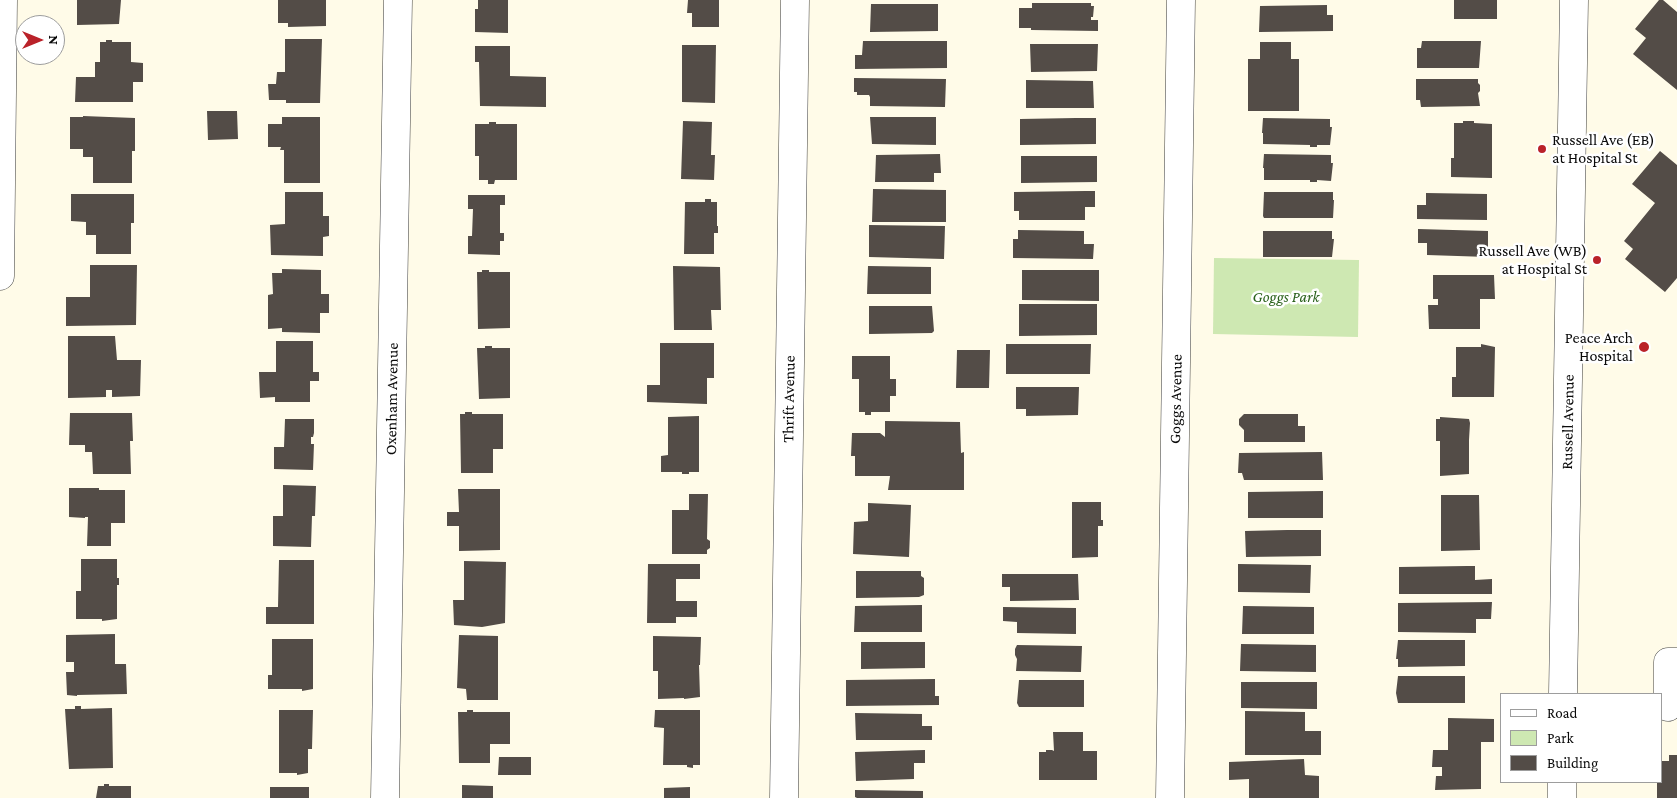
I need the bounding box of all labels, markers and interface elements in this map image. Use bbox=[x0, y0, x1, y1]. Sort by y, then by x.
north arrow bbox=[15, 15, 65, 65]
text: N bbox=[46, 35, 62, 45]
place label: Russell Ave (EB) at Hospital St bbox=[1552, 130, 1655, 168]
marker: Russell Ave (EB) at Hospital St bbox=[1536, 143, 1548, 155]
place label: Russell Ave (WB) at Hospital St bbox=[1479, 241, 1587, 279]
marker: Russell Ave (WB) at Hospital St bbox=[1591, 254, 1603, 266]
park label: Goggs Park bbox=[1253, 287, 1319, 307]
place label: Peace Arch Hospital bbox=[1565, 328, 1633, 366]
marker: Peace Arch Hospital bbox=[1637, 340, 1651, 354]
street label: Oxenham Avenue bbox=[381, 343, 403, 455]
street label: Goggs Avenue bbox=[1166, 354, 1186, 444]
street label: Thrift Avenue bbox=[779, 355, 799, 443]
street label: Russell Avenue bbox=[1558, 374, 1578, 470]
legend bbox=[1500, 693, 1662, 783]
text: Road bbox=[1547, 705, 1577, 721]
text: Park bbox=[1547, 730, 1574, 746]
text: Building bbox=[1547, 755, 1598, 771]

